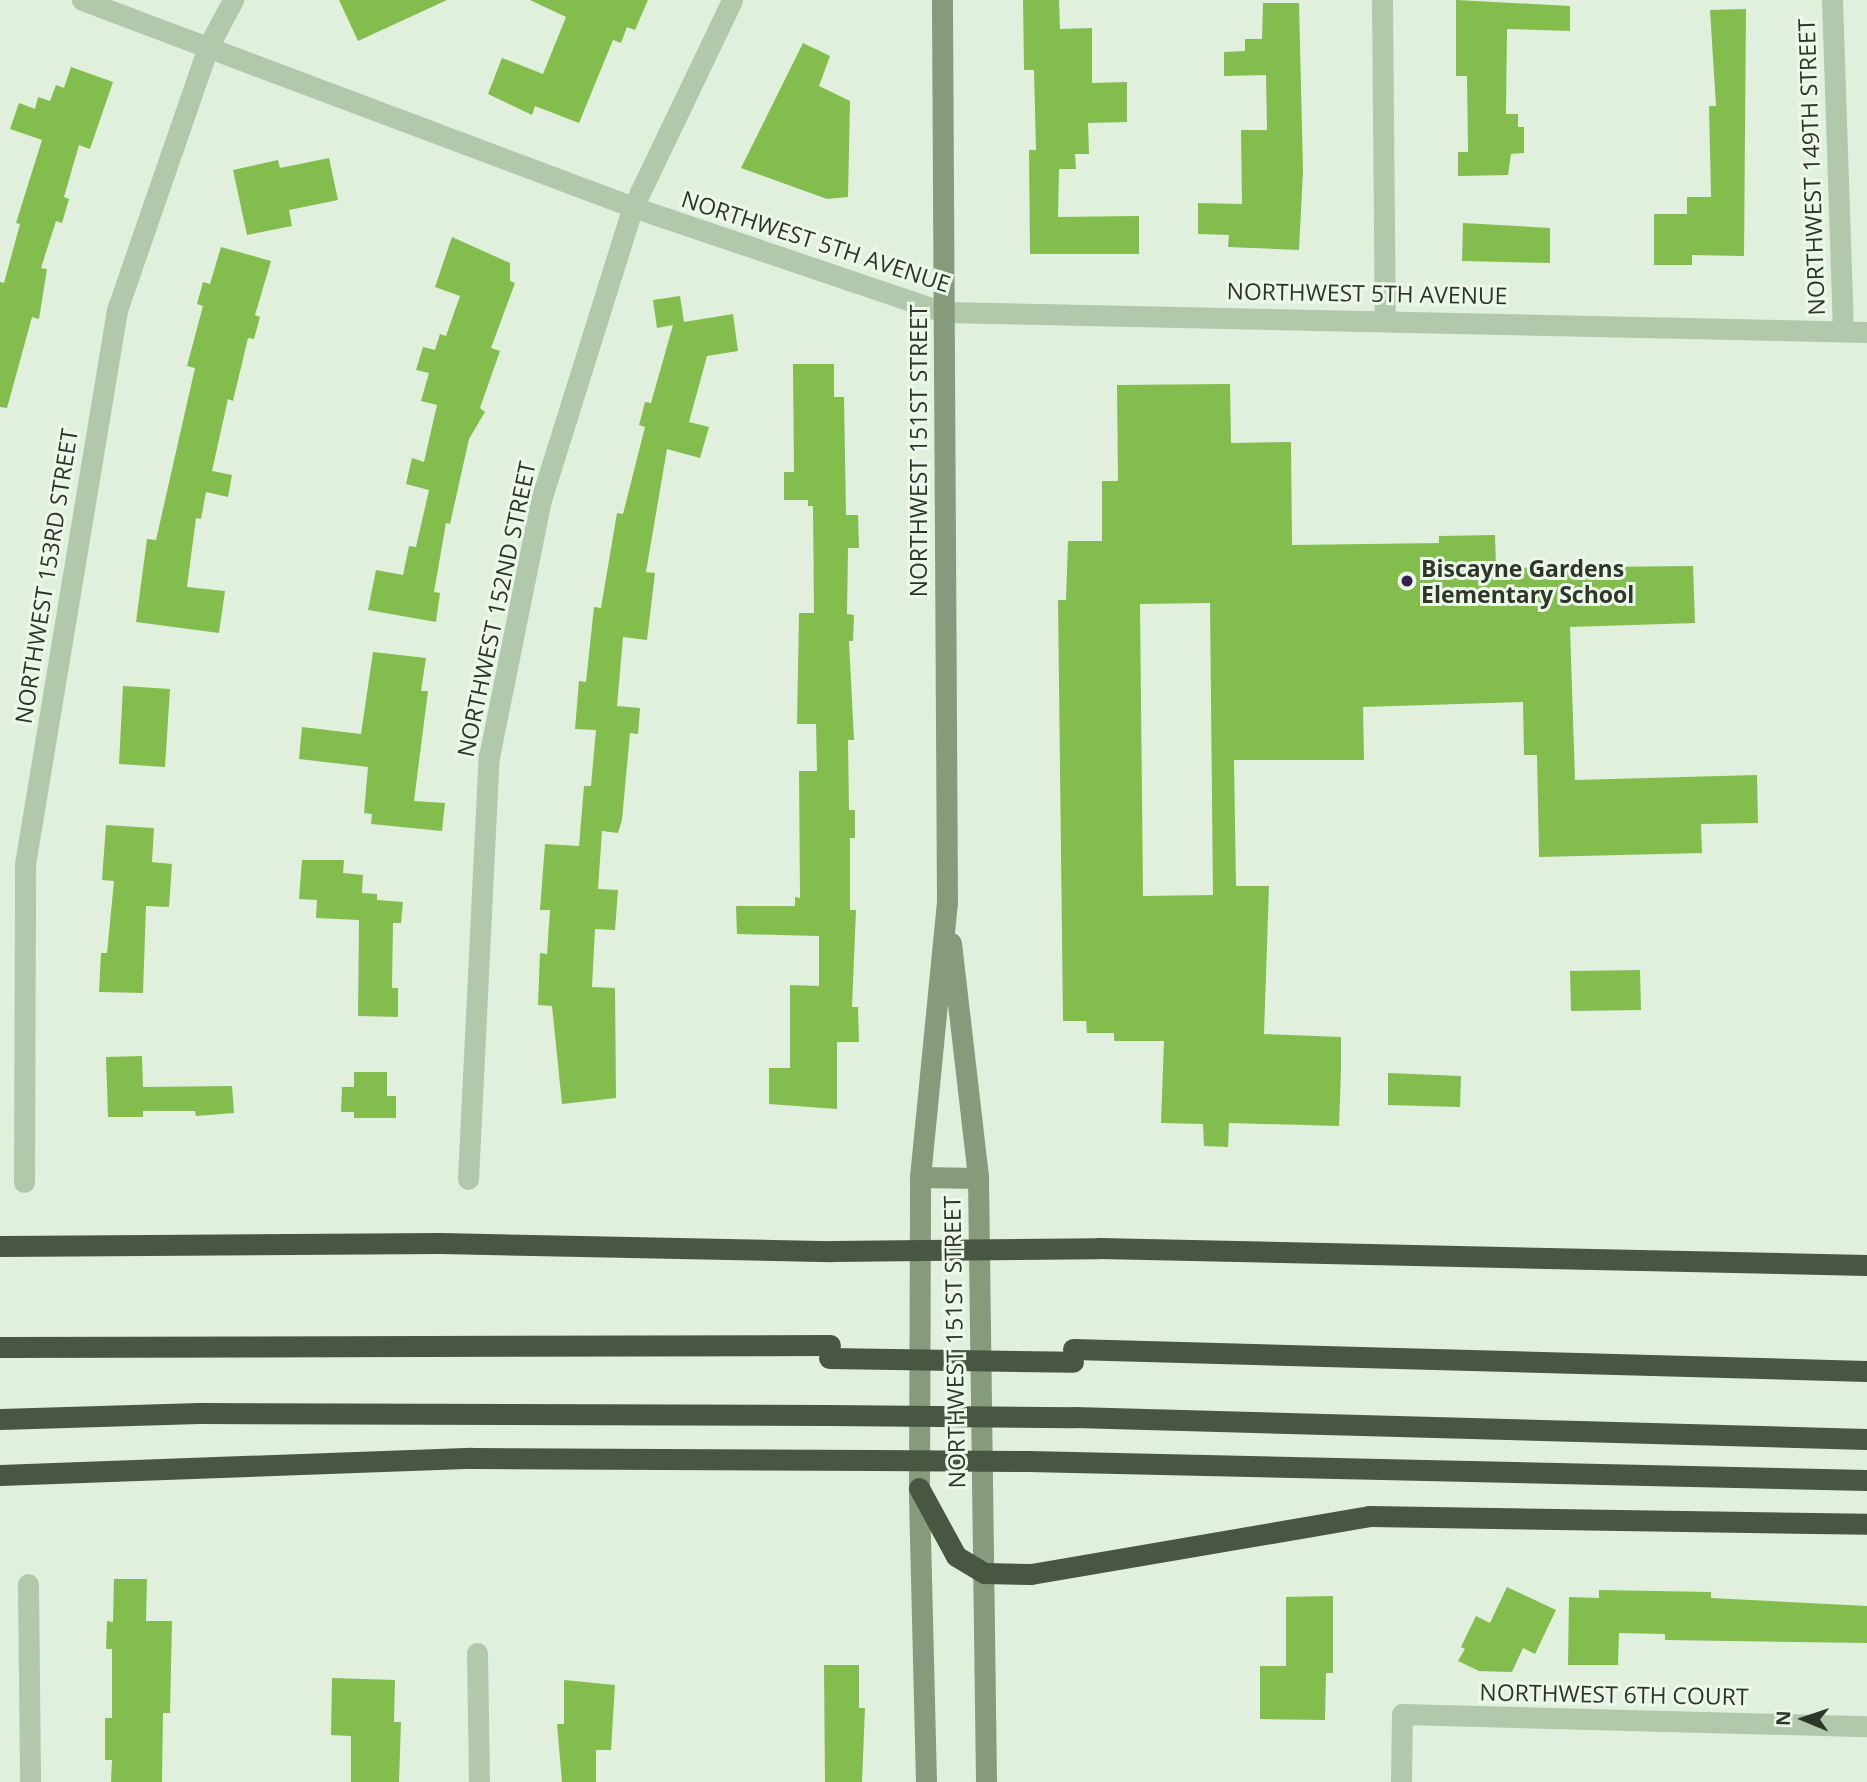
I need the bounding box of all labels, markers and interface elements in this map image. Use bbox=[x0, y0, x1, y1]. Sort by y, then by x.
street label: NORTHWEST 149TH STREET bbox=[1792, 18, 1830, 316]
street label: NORTHWEST 5TH AVENUE bbox=[678, 184, 954, 298]
street label: NORTHWEST 5TH AVENUE bbox=[1226, 277, 1508, 309]
street label: NORTHWEST 151ST STREET bbox=[904, 305, 932, 597]
street label: NORTHWEST 153RD STREET bbox=[9, 427, 83, 725]
street label: NORTHWEST 152ND STREET bbox=[451, 459, 541, 759]
place label: Biscayne Gardens Elementary School bbox=[1421, 554, 1634, 608]
marker: Biscayne Gardens Elementary School bbox=[1399, 573, 1415, 589]
street label: NORTHWEST 151ST STREET bbox=[938, 1195, 970, 1489]
street label: NORTHWEST 6TH COURT bbox=[1479, 1678, 1749, 1710]
north arrow bbox=[1769, 1684, 1839, 1754]
text: N bbox=[1770, 1710, 1796, 1726]

